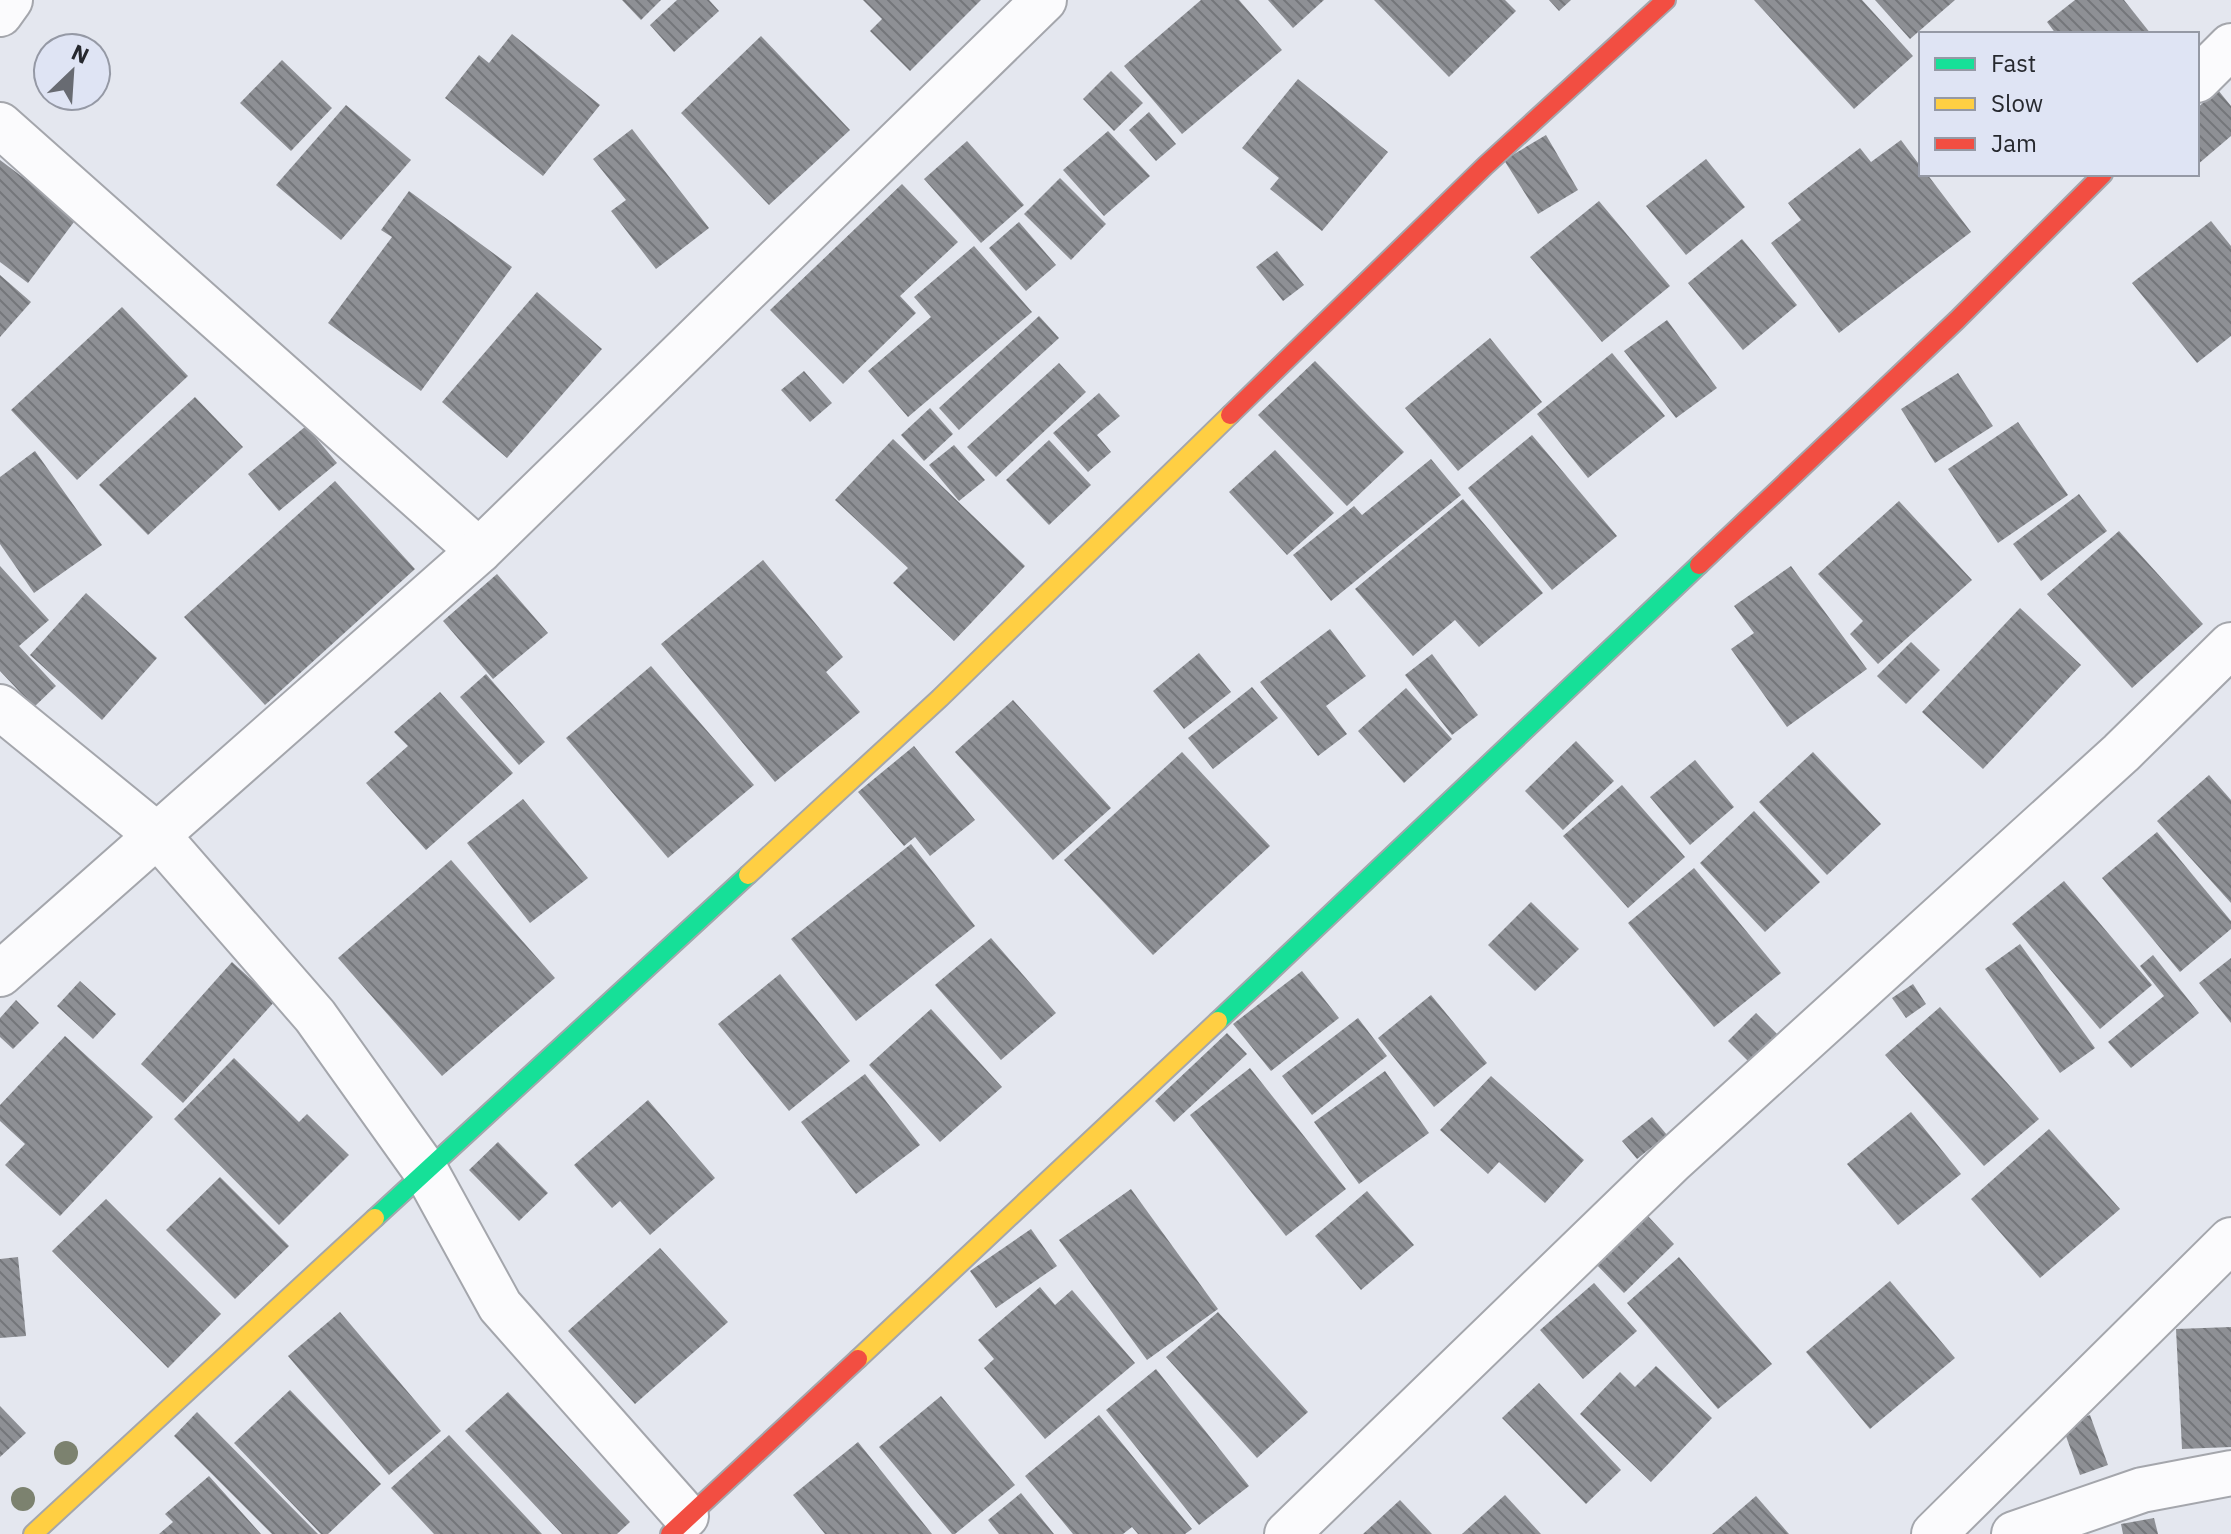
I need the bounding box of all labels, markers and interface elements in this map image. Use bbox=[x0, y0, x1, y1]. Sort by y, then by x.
north arrow bbox=[32, 32, 112, 112]
legend bbox=[1919, 32, 2199, 176]
text: N bbox=[67, 37, 94, 70]
text: Fast bbox=[1991, 47, 2036, 79]
text: Slow bbox=[1991, 87, 2043, 119]
text: Jam bbox=[1991, 127, 2037, 159]

